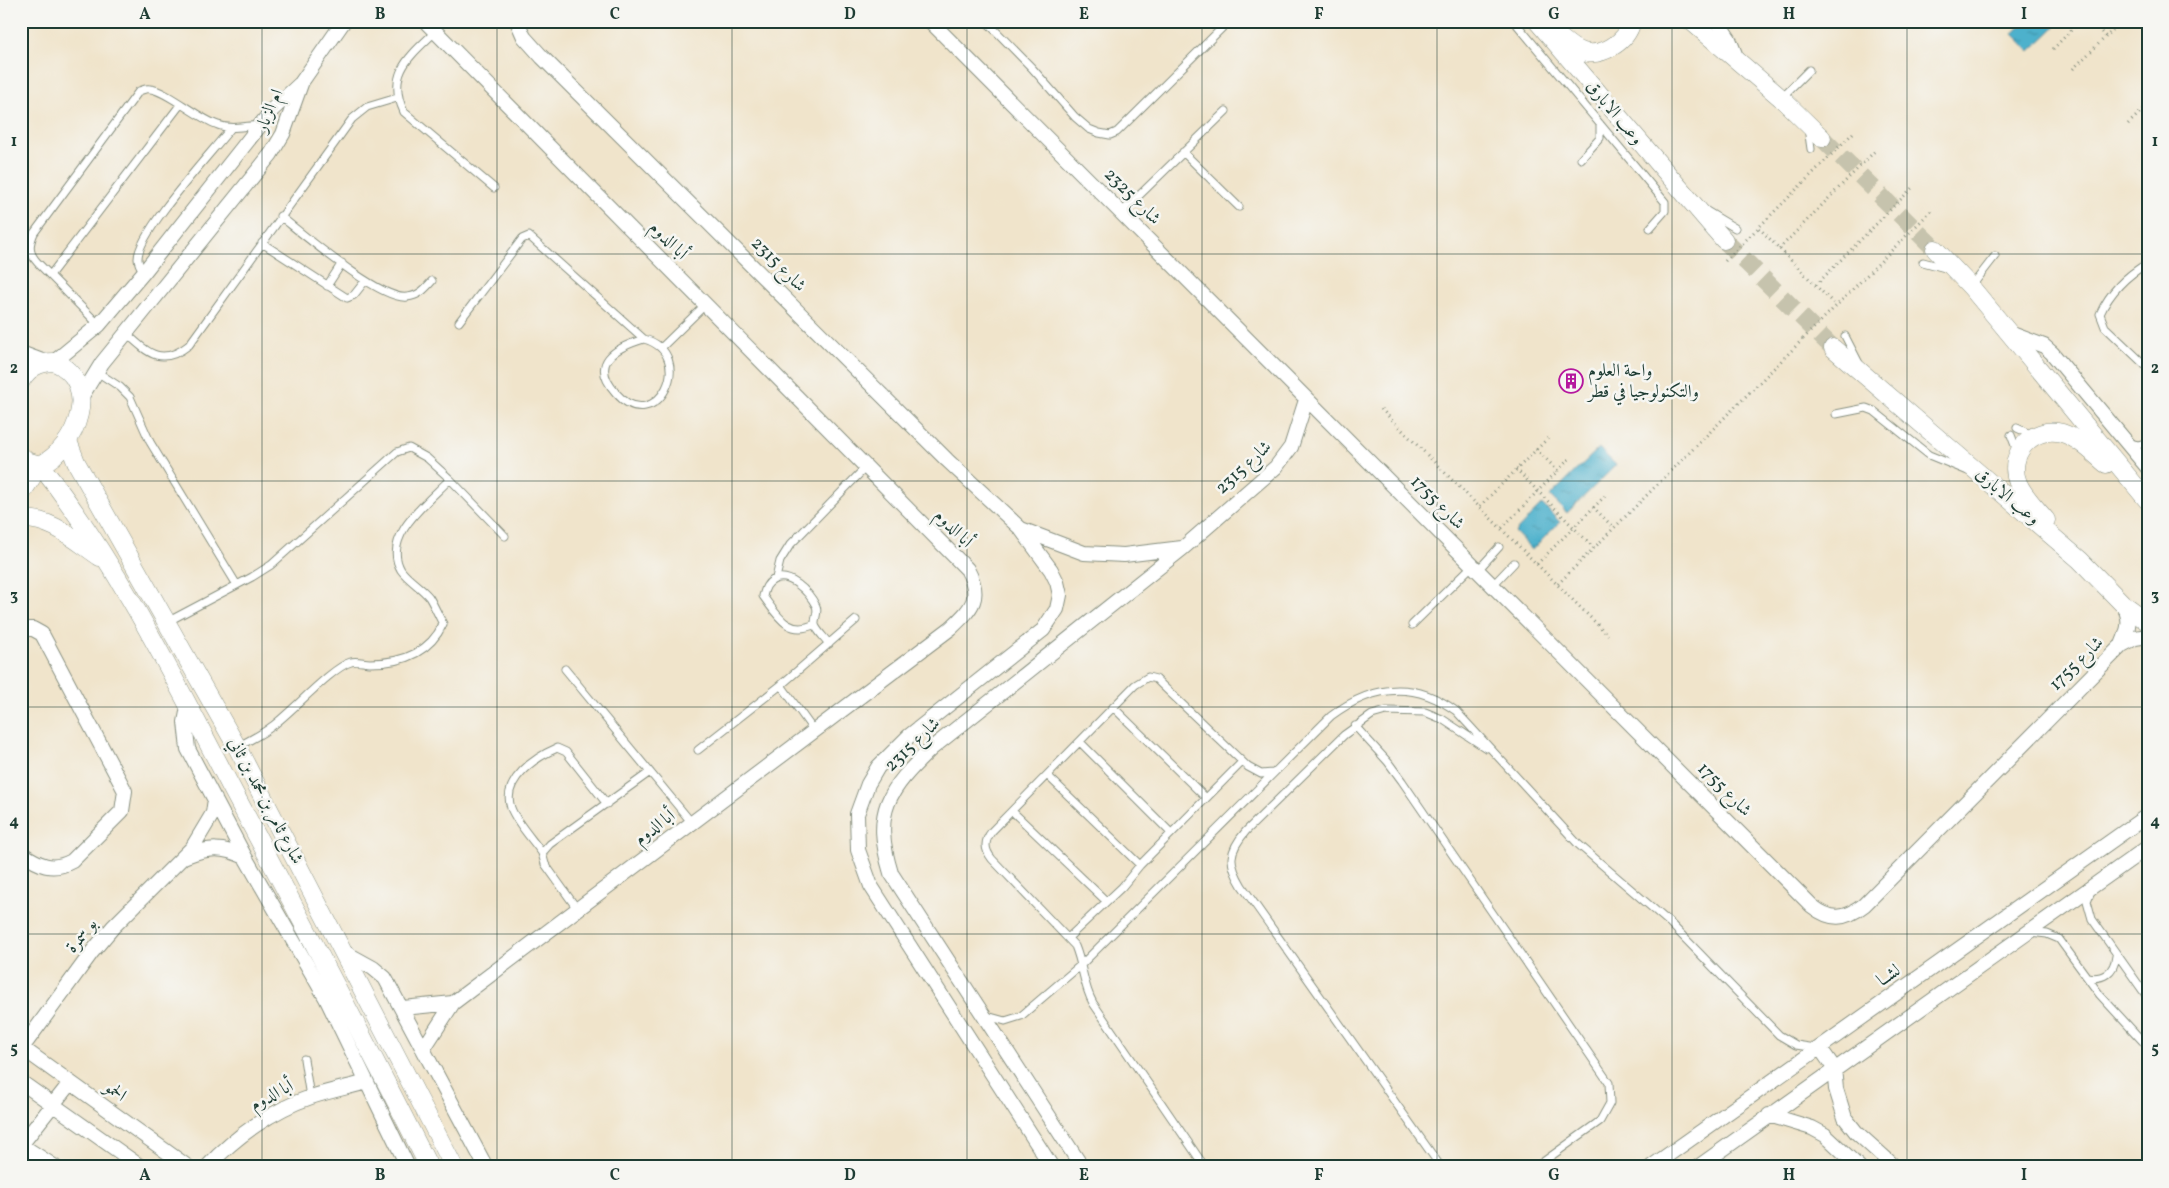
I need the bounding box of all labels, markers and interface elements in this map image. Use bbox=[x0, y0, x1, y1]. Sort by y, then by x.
text: A bbox=[139, 4, 151, 26]
text: B bbox=[375, 4, 386, 26]
text: C bbox=[610, 4, 620, 26]
text: D bbox=[844, 4, 856, 26]
text: E bbox=[1079, 4, 1089, 26]
text: F bbox=[1314, 4, 1324, 26]
text: G bbox=[1548, 4, 1560, 26]
text: H bbox=[1783, 4, 1795, 26]
text: I bbox=[2021, 4, 2027, 26]
street label: وعب الابارق bbox=[1579, 75, 1649, 151]
street label: ام الزبار bbox=[249, 85, 292, 139]
text: 1 bbox=[11, 131, 17, 153]
text: 1 bbox=[2152, 131, 2158, 153]
street label: شارع 2325 bbox=[1097, 163, 1166, 232]
street label: أبا الدوم bbox=[642, 215, 695, 268]
street label: شارع 2315 bbox=[744, 232, 811, 299]
text: 2 bbox=[10, 358, 18, 380]
text: 2 bbox=[2151, 358, 2159, 380]
place label: واحة العلوم والتكنولوجيا في قطر bbox=[1586, 359, 1699, 406]
building icon: واحة العلوم والتكنولوجيا في قطر bbox=[1558, 368, 1584, 394]
street label: شارع 2315 bbox=[1210, 435, 1278, 501]
street label: وعب الابارق bbox=[1969, 462, 2045, 532]
street label: شارع 1755 bbox=[1403, 470, 1470, 537]
street label: أبا الدوم bbox=[927, 503, 980, 556]
text: 3 bbox=[10, 585, 18, 607]
text: 3 bbox=[2151, 585, 2159, 607]
street label: شارع 1755 bbox=[2044, 631, 2111, 698]
street label: شارع 2315 bbox=[880, 712, 947, 779]
street label: شارع ثامر بن محمد بن ثاني bbox=[220, 733, 309, 869]
street label: شارع 1755 bbox=[1690, 757, 1757, 824]
street label: أبا الدوم bbox=[628, 802, 683, 853]
text: 4 bbox=[9, 811, 19, 833]
text: 4 bbox=[2150, 811, 2160, 833]
street label: بو سمرة bbox=[60, 913, 104, 959]
street label: لشــا bbox=[1872, 959, 1906, 993]
text: 5 bbox=[10, 1038, 18, 1060]
text: 5 bbox=[2151, 1038, 2159, 1060]
street label: أبا الدوم bbox=[245, 1072, 300, 1120]
street label: الحمو bbox=[97, 1074, 131, 1109]
text: A bbox=[139, 1165, 151, 1187]
text: B bbox=[375, 1165, 386, 1187]
text: C bbox=[610, 1165, 620, 1187]
text: D bbox=[844, 1165, 856, 1187]
text: E bbox=[1079, 1165, 1089, 1187]
text: F bbox=[1314, 1165, 1324, 1187]
text: G bbox=[1548, 1165, 1560, 1187]
text: H bbox=[1783, 1165, 1795, 1187]
text: I bbox=[2021, 1165, 2027, 1187]

